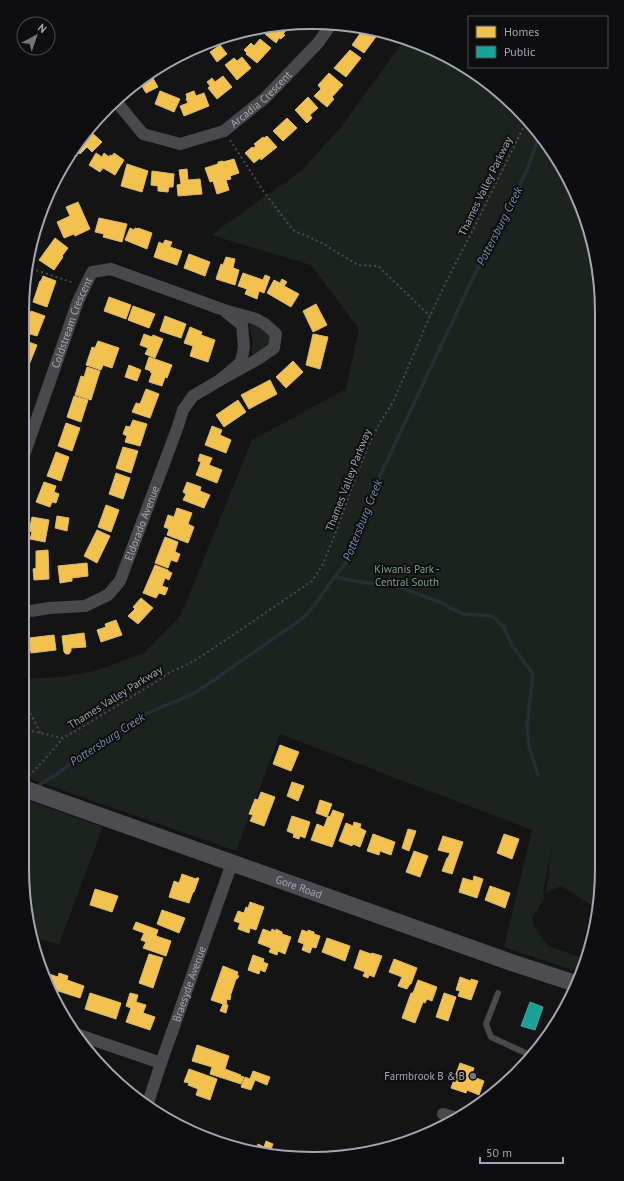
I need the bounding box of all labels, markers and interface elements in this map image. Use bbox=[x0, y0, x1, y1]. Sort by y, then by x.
north arrow bbox=[16, 16, 56, 56]
legend bbox=[468, 16, 608, 68]
text: N bbox=[35, 21, 50, 36]
text: Homes bbox=[504, 24, 539, 39]
text: Public bbox=[504, 44, 536, 59]
street label: Arcadia Crescent bbox=[227, 68, 295, 130]
street label: Thames Valley Parkway bbox=[455, 133, 516, 238]
water label: Pottersburg Creek bbox=[473, 184, 526, 268]
street label: Coldstream Crescent bbox=[48, 275, 96, 370]
street label: Thames Valley Parkway bbox=[322, 426, 374, 533]
water label: Pottersburg Creek bbox=[339, 477, 385, 563]
street label: Eldorado Avenue bbox=[121, 483, 162, 563]
park label: Kiwanis Park - Central South bbox=[374, 562, 440, 589]
street label: Thames Valley Parkway bbox=[65, 662, 166, 732]
water label: Pottersburg Creek bbox=[67, 709, 148, 769]
street label: Gore Road bbox=[274, 872, 324, 901]
street label: Braesyde Avenue bbox=[169, 944, 209, 1024]
place label: Farmbrook B & B bbox=[384, 1069, 465, 1083]
marker: Farmbrook B & B bbox=[468, 1071, 478, 1081]
scale bar bbox=[480, 1139, 563, 1165]
text: 50 m bbox=[486, 1145, 512, 1160]

